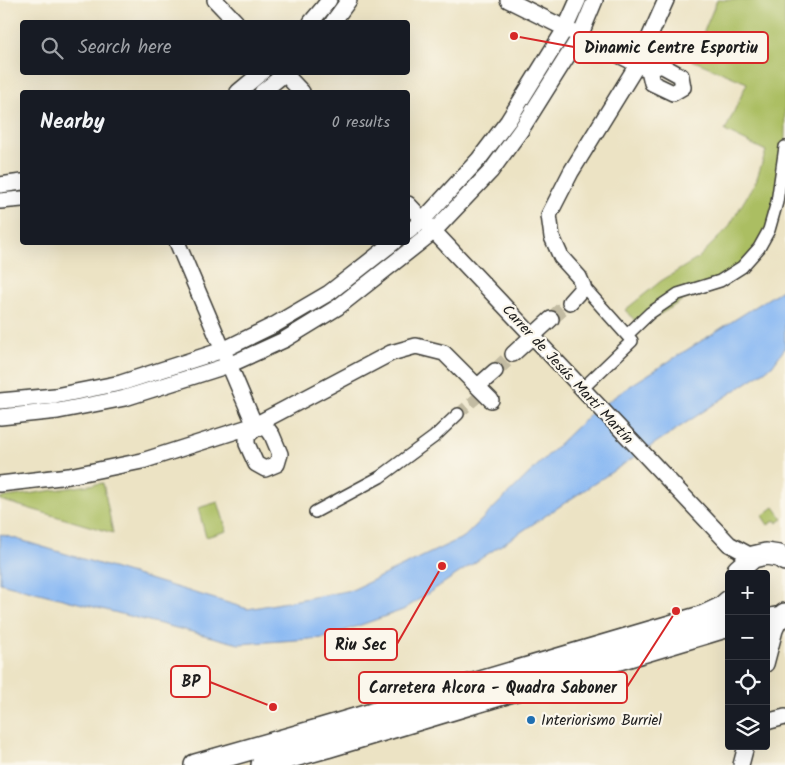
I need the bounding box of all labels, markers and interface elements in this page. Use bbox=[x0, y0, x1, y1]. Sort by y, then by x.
search box bbox=[20, 20, 410, 75]
callout: Dinamic Centre Esportiu bbox=[574, 32, 768, 63]
text: Search here bbox=[78, 33, 172, 63]
icon: search bbox=[38, 34, 66, 62]
text: Dinamic Centre Esportiu bbox=[584, 36, 758, 61]
text: Nearby bbox=[40, 106, 105, 139]
text: 0 results bbox=[332, 110, 390, 135]
street label: Carrer de Jesús Martí Martín bbox=[496, 299, 639, 450]
map controls bbox=[725, 570, 770, 750]
button: + bbox=[725, 570, 770, 615]
button: − bbox=[725, 615, 770, 660]
callout: Riu Sec bbox=[325, 629, 397, 660]
text: Riu Sec bbox=[335, 633, 387, 658]
button: locate bbox=[725, 660, 770, 705]
callout: BP bbox=[171, 666, 210, 697]
text: BP bbox=[182, 670, 202, 695]
callout: Carretera Alcora - Quadra Saboner bbox=[359, 672, 627, 703]
text: Carretera Alcora - Quadra Saboner bbox=[369, 676, 618, 701]
button: layers bbox=[725, 705, 770, 750]
place label: Interiorismo Burriel bbox=[541, 709, 662, 733]
marker: Interiorismo Burriel bbox=[525, 714, 537, 726]

